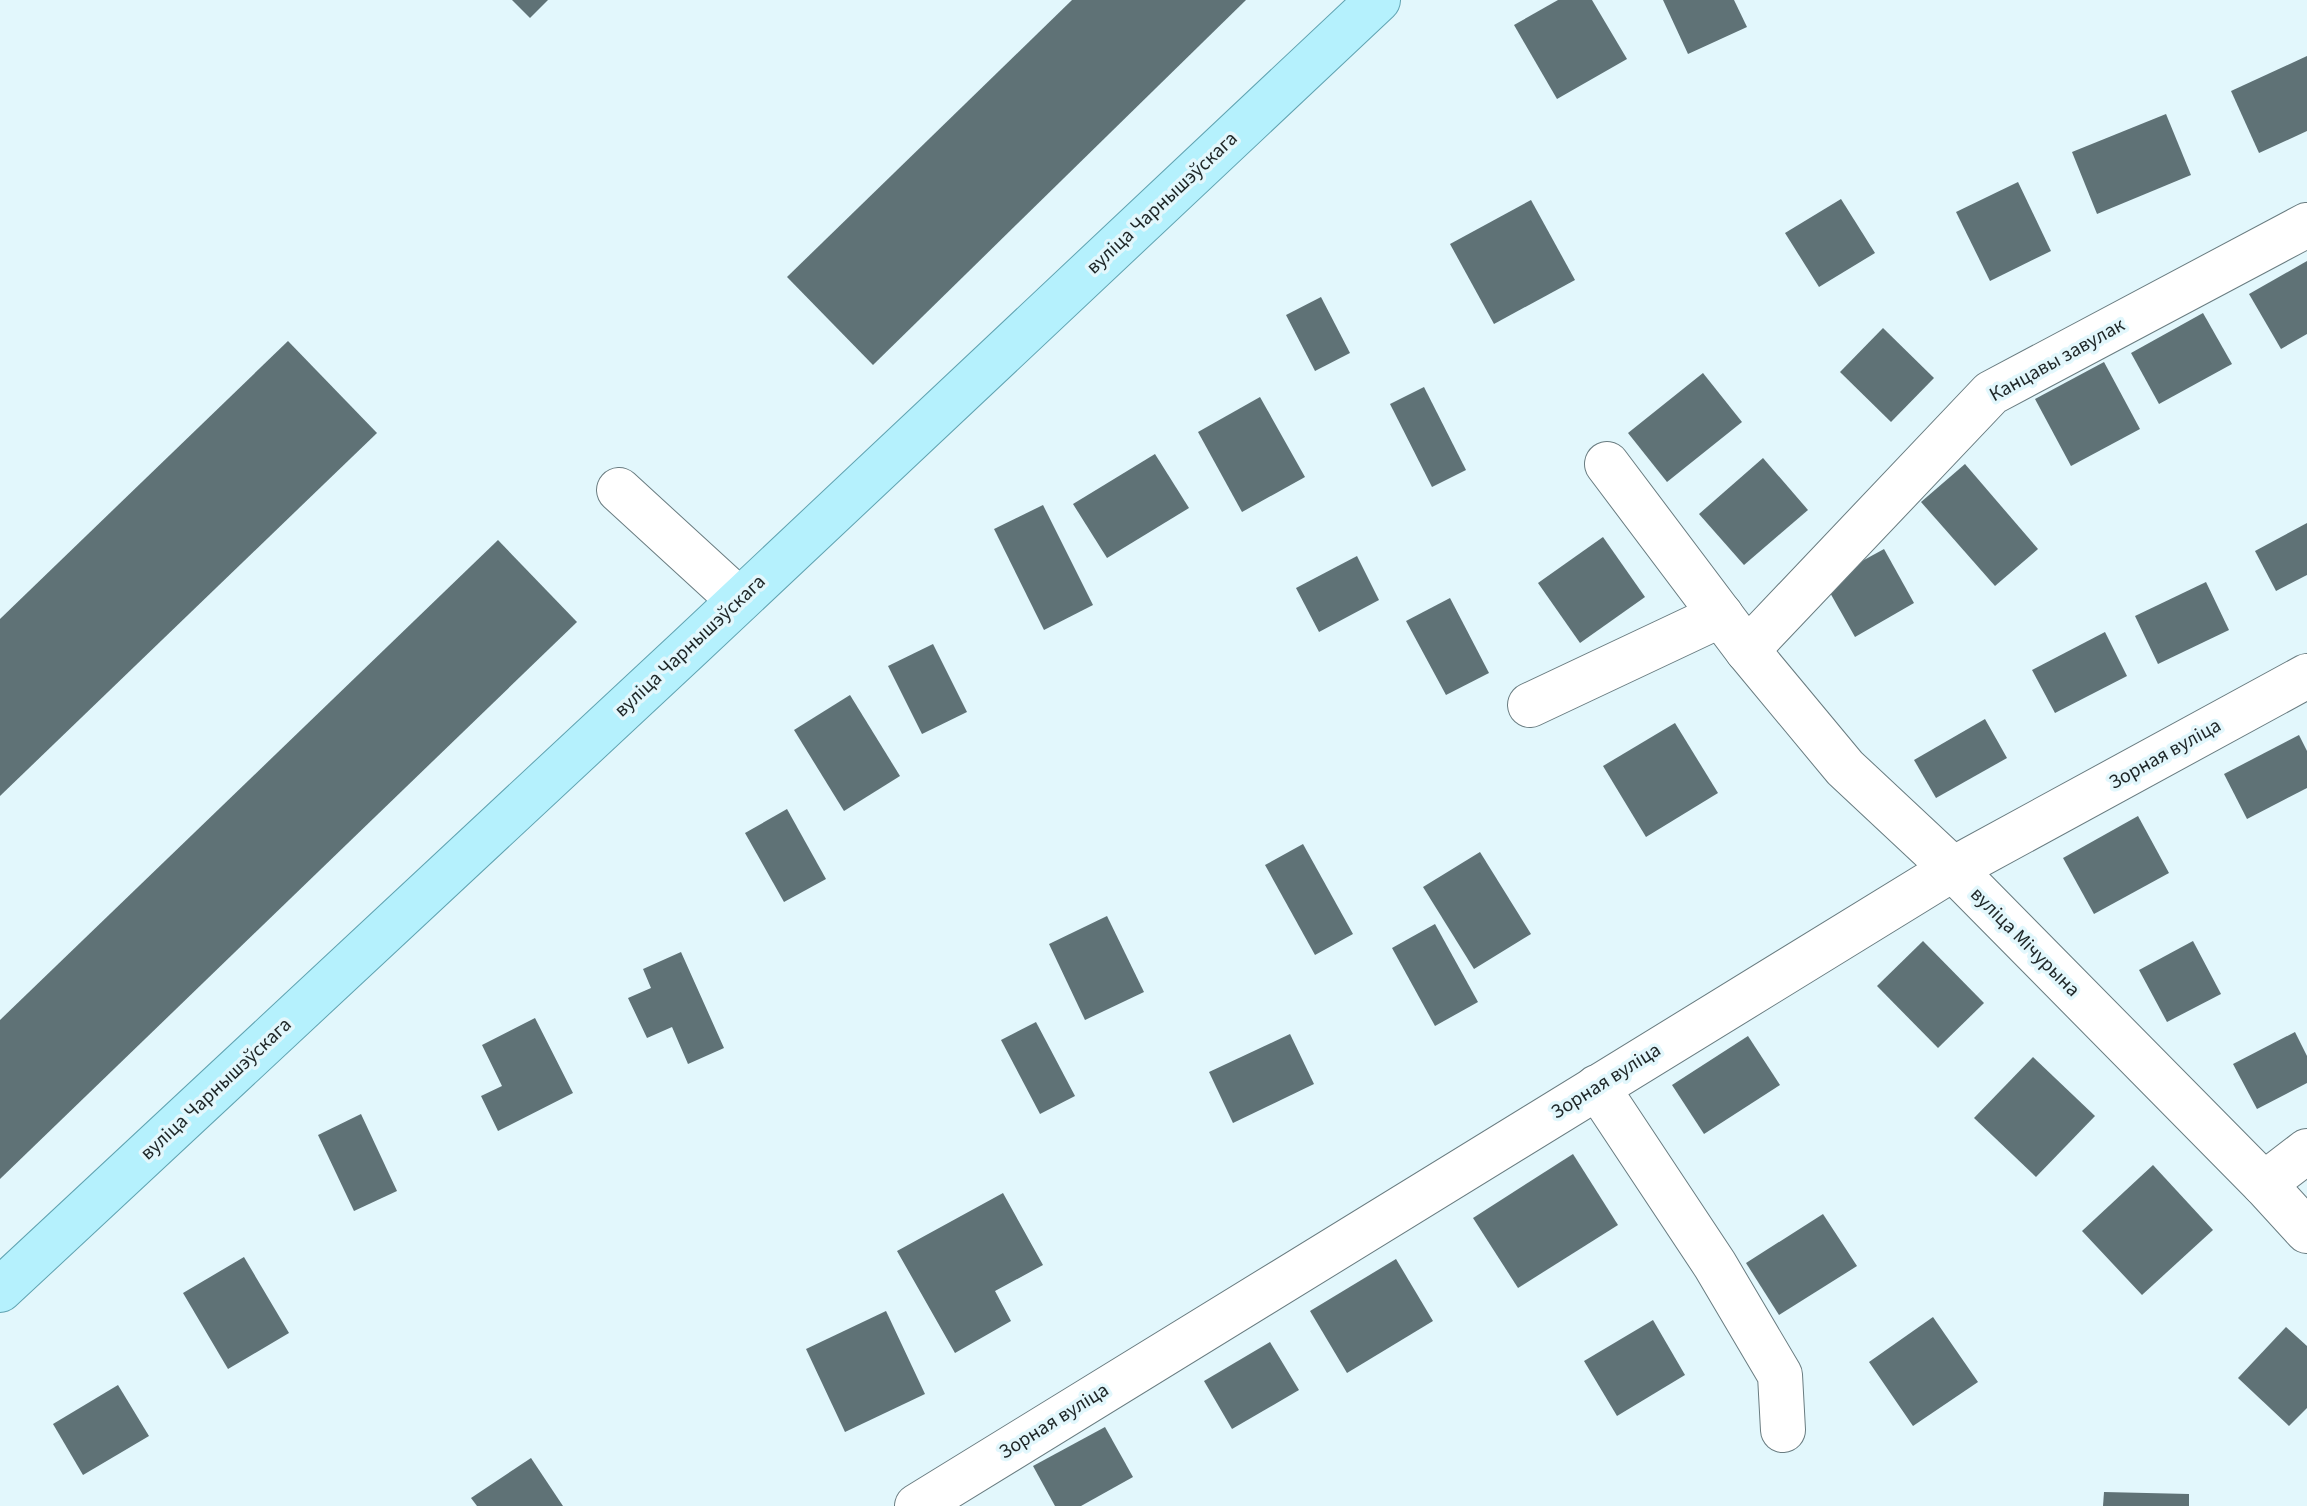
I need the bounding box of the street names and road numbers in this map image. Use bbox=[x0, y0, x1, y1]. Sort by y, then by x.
street label: вуліца Чарнышэўскага bbox=[1080, 125, 1244, 281]
street label: Канцавы завулак bbox=[1984, 311, 2130, 409]
street label: вуліца Чарнышэўскага bbox=[608, 568, 772, 724]
street label: Зорная вуліца bbox=[2104, 712, 2226, 796]
street label: вуліца Мічурына bbox=[1964, 881, 2086, 1003]
street label: вуліца Чарнышэўскага bbox=[134, 1011, 298, 1167]
street label: Зорная вуліца bbox=[1546, 1036, 1666, 1126]
street label: Зорная вуліца bbox=[994, 1376, 1114, 1466]

